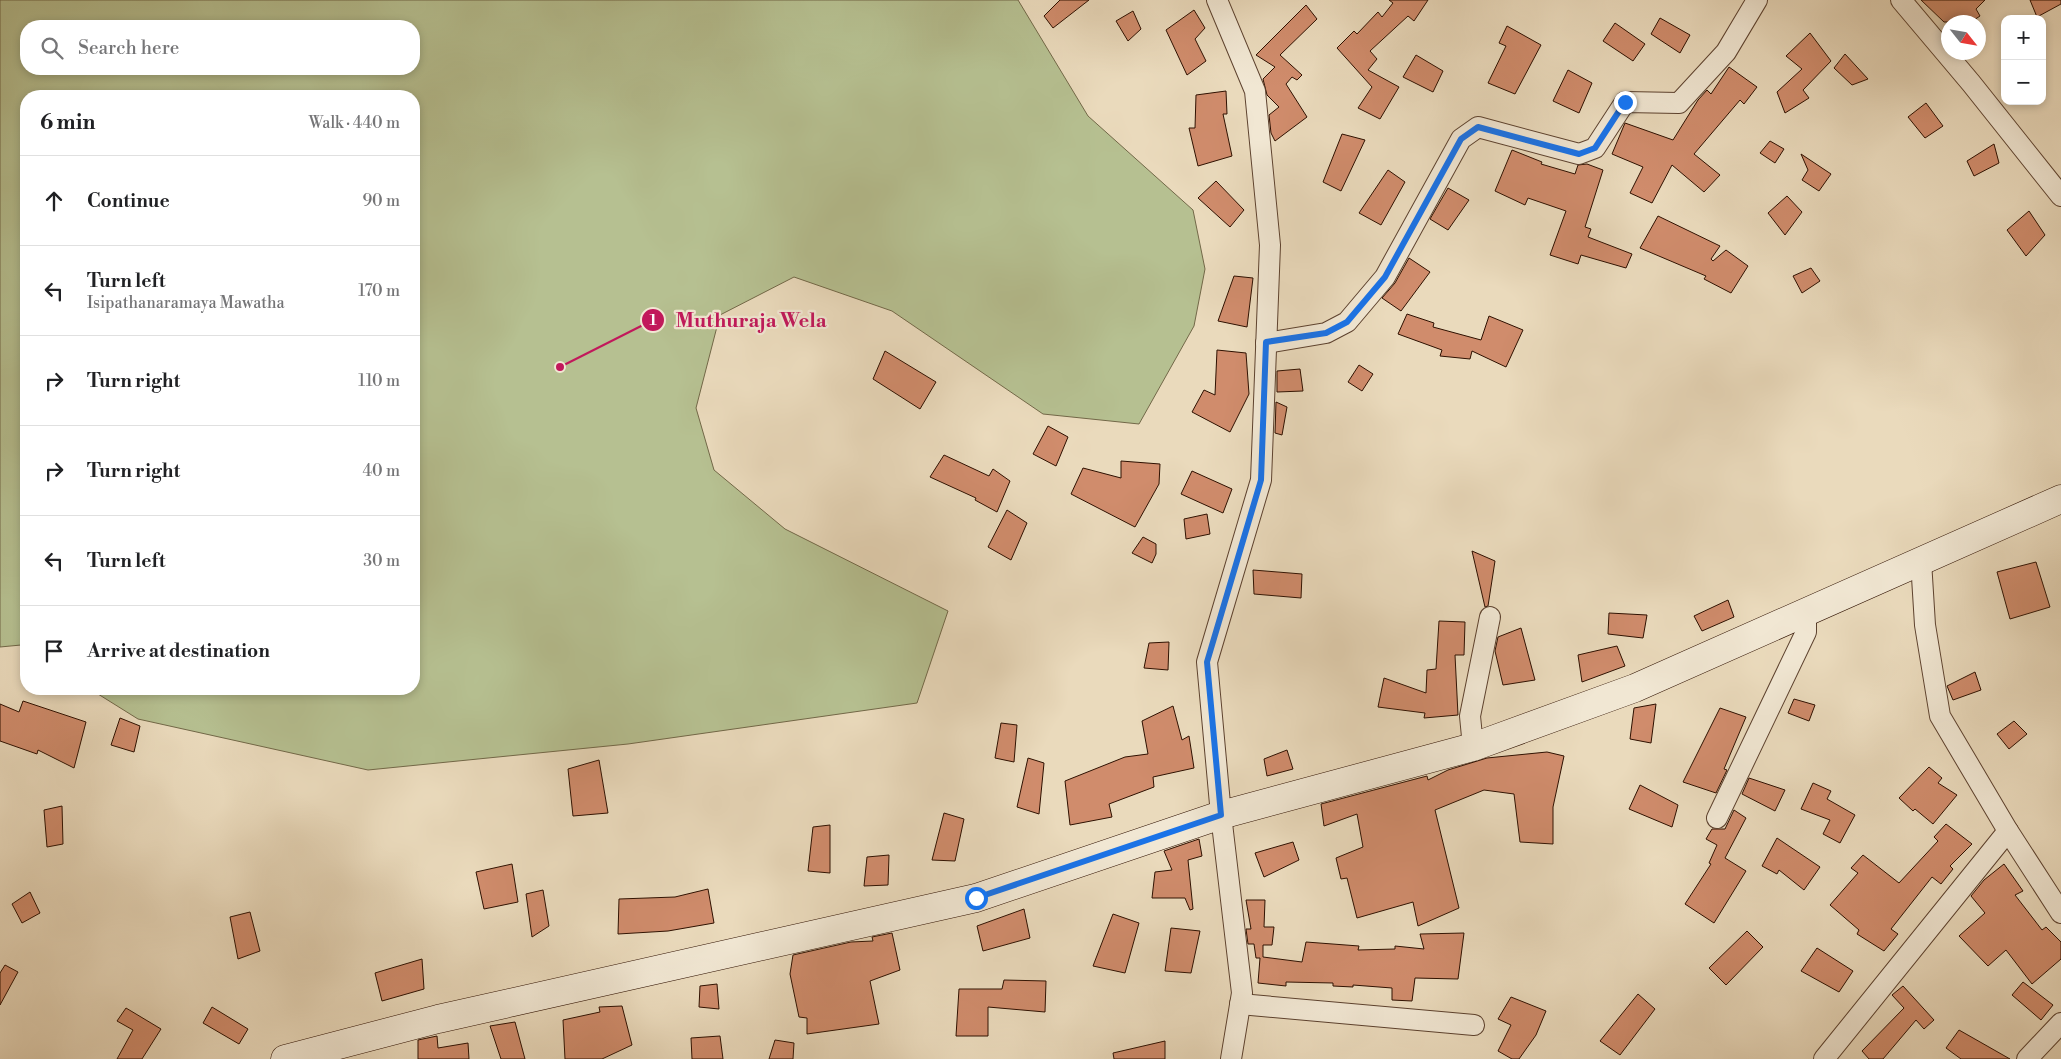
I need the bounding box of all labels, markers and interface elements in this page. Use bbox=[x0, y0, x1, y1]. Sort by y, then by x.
north arrow bbox=[1941, 15, 1986, 60]
map controls bbox=[2001, 15, 2046, 105]
button: + bbox=[2001, 15, 2046, 60]
search box bbox=[20, 20, 420, 75]
icon: search bbox=[38, 34, 66, 62]
text: Search here bbox=[78, 36, 179, 60]
button: − bbox=[2001, 60, 2046, 105]
route end bbox=[1614, 91, 1637, 114]
text: 6 min bbox=[40, 110, 95, 136]
text: Walk · 440 m bbox=[309, 113, 400, 133]
icon: ahead bbox=[40, 187, 68, 215]
text: Continue bbox=[87, 189, 170, 213]
text: 90 m bbox=[362, 191, 400, 211]
text: Turn left bbox=[87, 269, 166, 293]
icon: left bbox=[40, 277, 68, 305]
text: 170 m bbox=[358, 281, 400, 301]
text: Isipathanaramaya Mawatha bbox=[87, 293, 285, 313]
callout: Muthuraja Wela bbox=[640, 302, 836, 337]
text: Muthuraja Wela bbox=[675, 309, 827, 334]
text: 1 bbox=[649, 311, 657, 330]
icon: right bbox=[40, 367, 68, 395]
text: Turn right bbox=[87, 369, 180, 393]
text: 110 m bbox=[358, 371, 400, 391]
icon: right bbox=[40, 457, 68, 485]
text: Turn right bbox=[87, 459, 180, 483]
text: 40 m bbox=[363, 461, 400, 481]
icon: left bbox=[40, 547, 68, 575]
text: Turn left bbox=[87, 549, 166, 573]
text: 30 m bbox=[363, 551, 400, 571]
icon: arrive bbox=[40, 637, 68, 665]
text: Arrive at destination bbox=[87, 639, 270, 663]
route start bbox=[965, 887, 988, 910]

